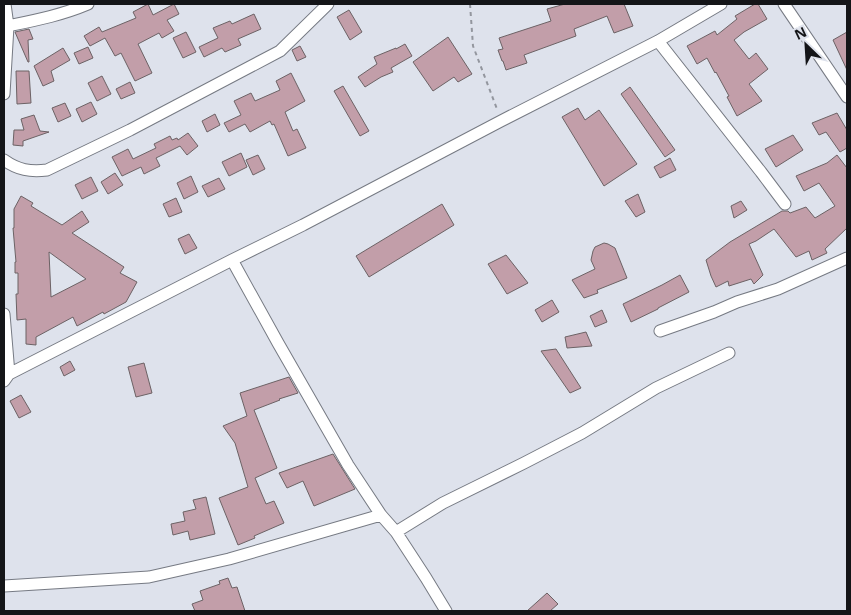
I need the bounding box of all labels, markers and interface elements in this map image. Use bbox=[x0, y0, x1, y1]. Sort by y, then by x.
north arrow bbox=[781, 20, 831, 70]
text: N bbox=[791, 22, 809, 44]

